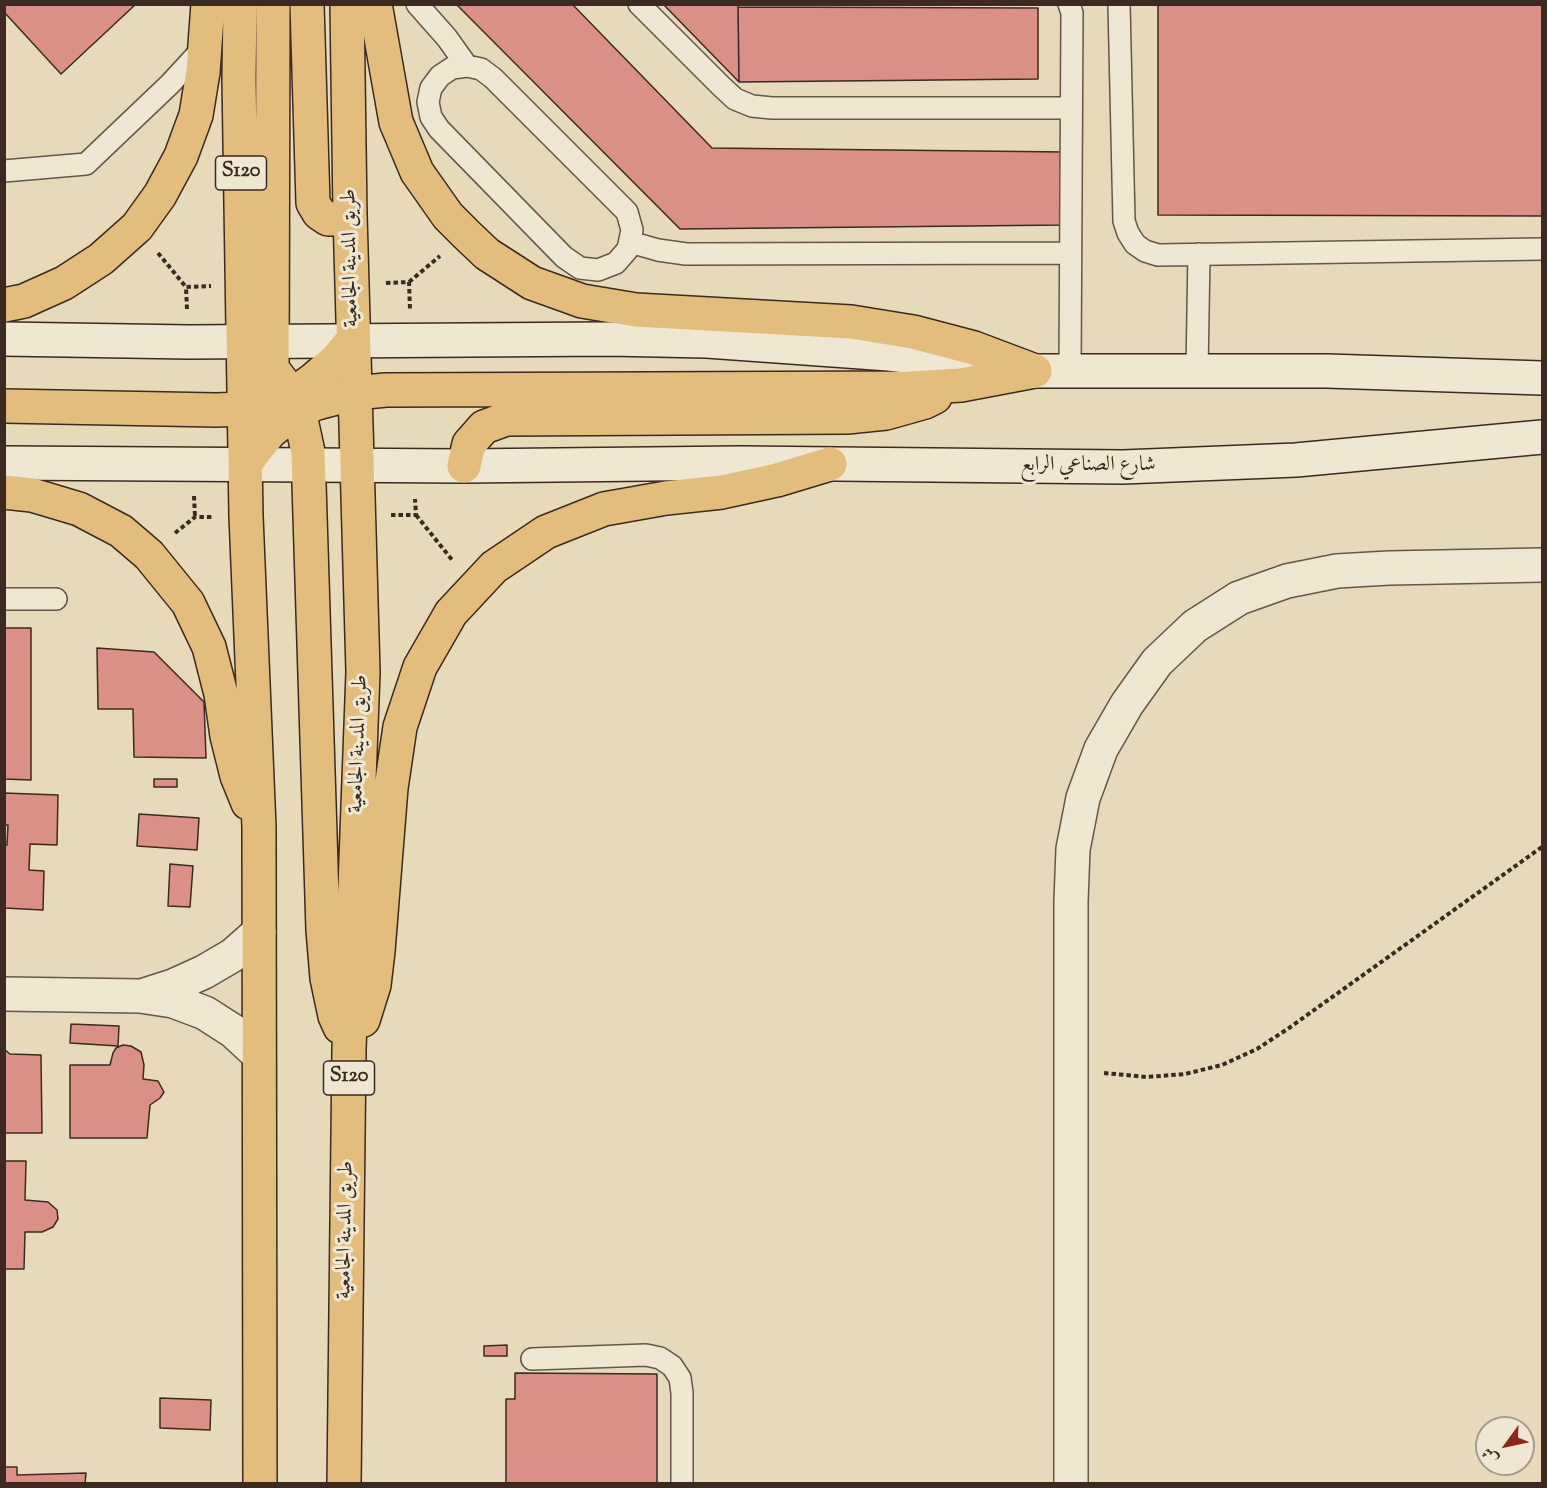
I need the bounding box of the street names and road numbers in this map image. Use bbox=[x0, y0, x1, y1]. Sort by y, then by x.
road number: S120 bbox=[216, 156, 266, 190]
street label: طريق المدينة الجامعية bbox=[338, 189, 366, 327]
street label: شارع الصناعي الرابع bbox=[1020, 453, 1156, 479]
street label: طريق المدينة الجامعية bbox=[345, 674, 375, 814]
road number: S120 bbox=[324, 1061, 374, 1095]
street label: طريق المدينة الجامعية bbox=[333, 1161, 361, 1299]

